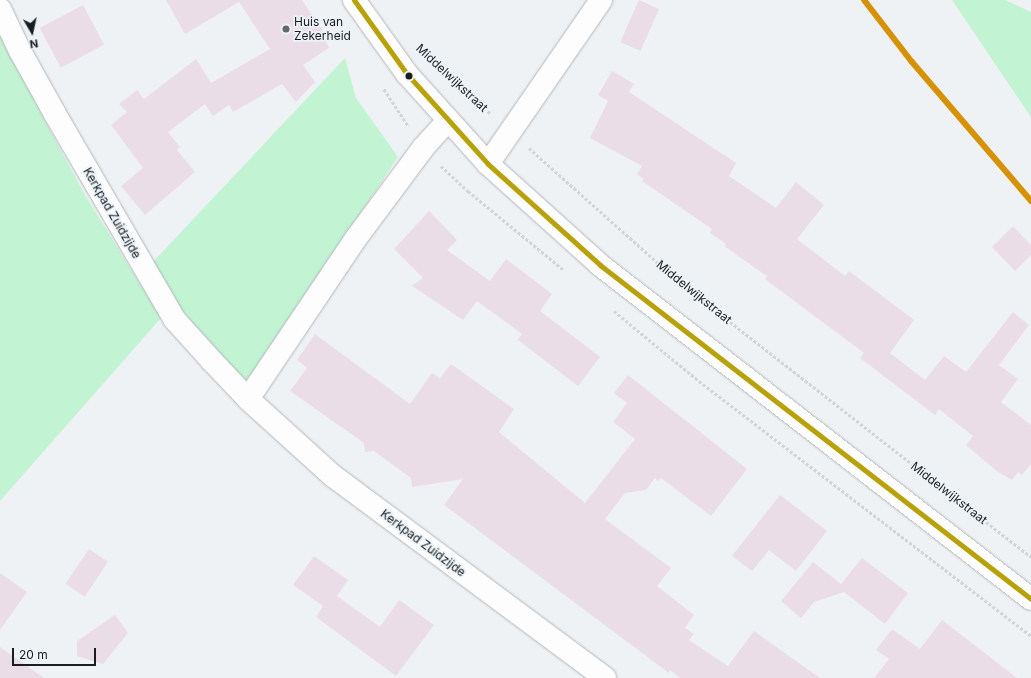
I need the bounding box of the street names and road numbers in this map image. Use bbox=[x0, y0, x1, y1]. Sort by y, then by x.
street label: Middelwijkstraat bbox=[413, 41, 491, 115]
street label: Kerkpad Zuidzijde bbox=[80, 165, 144, 261]
street label: Middelwijkstraat bbox=[653, 257, 735, 327]
street label: Middelwijkstraat bbox=[908, 459, 990, 527]
street label: Kerkpad Zuidzijde bbox=[378, 506, 468, 580]

